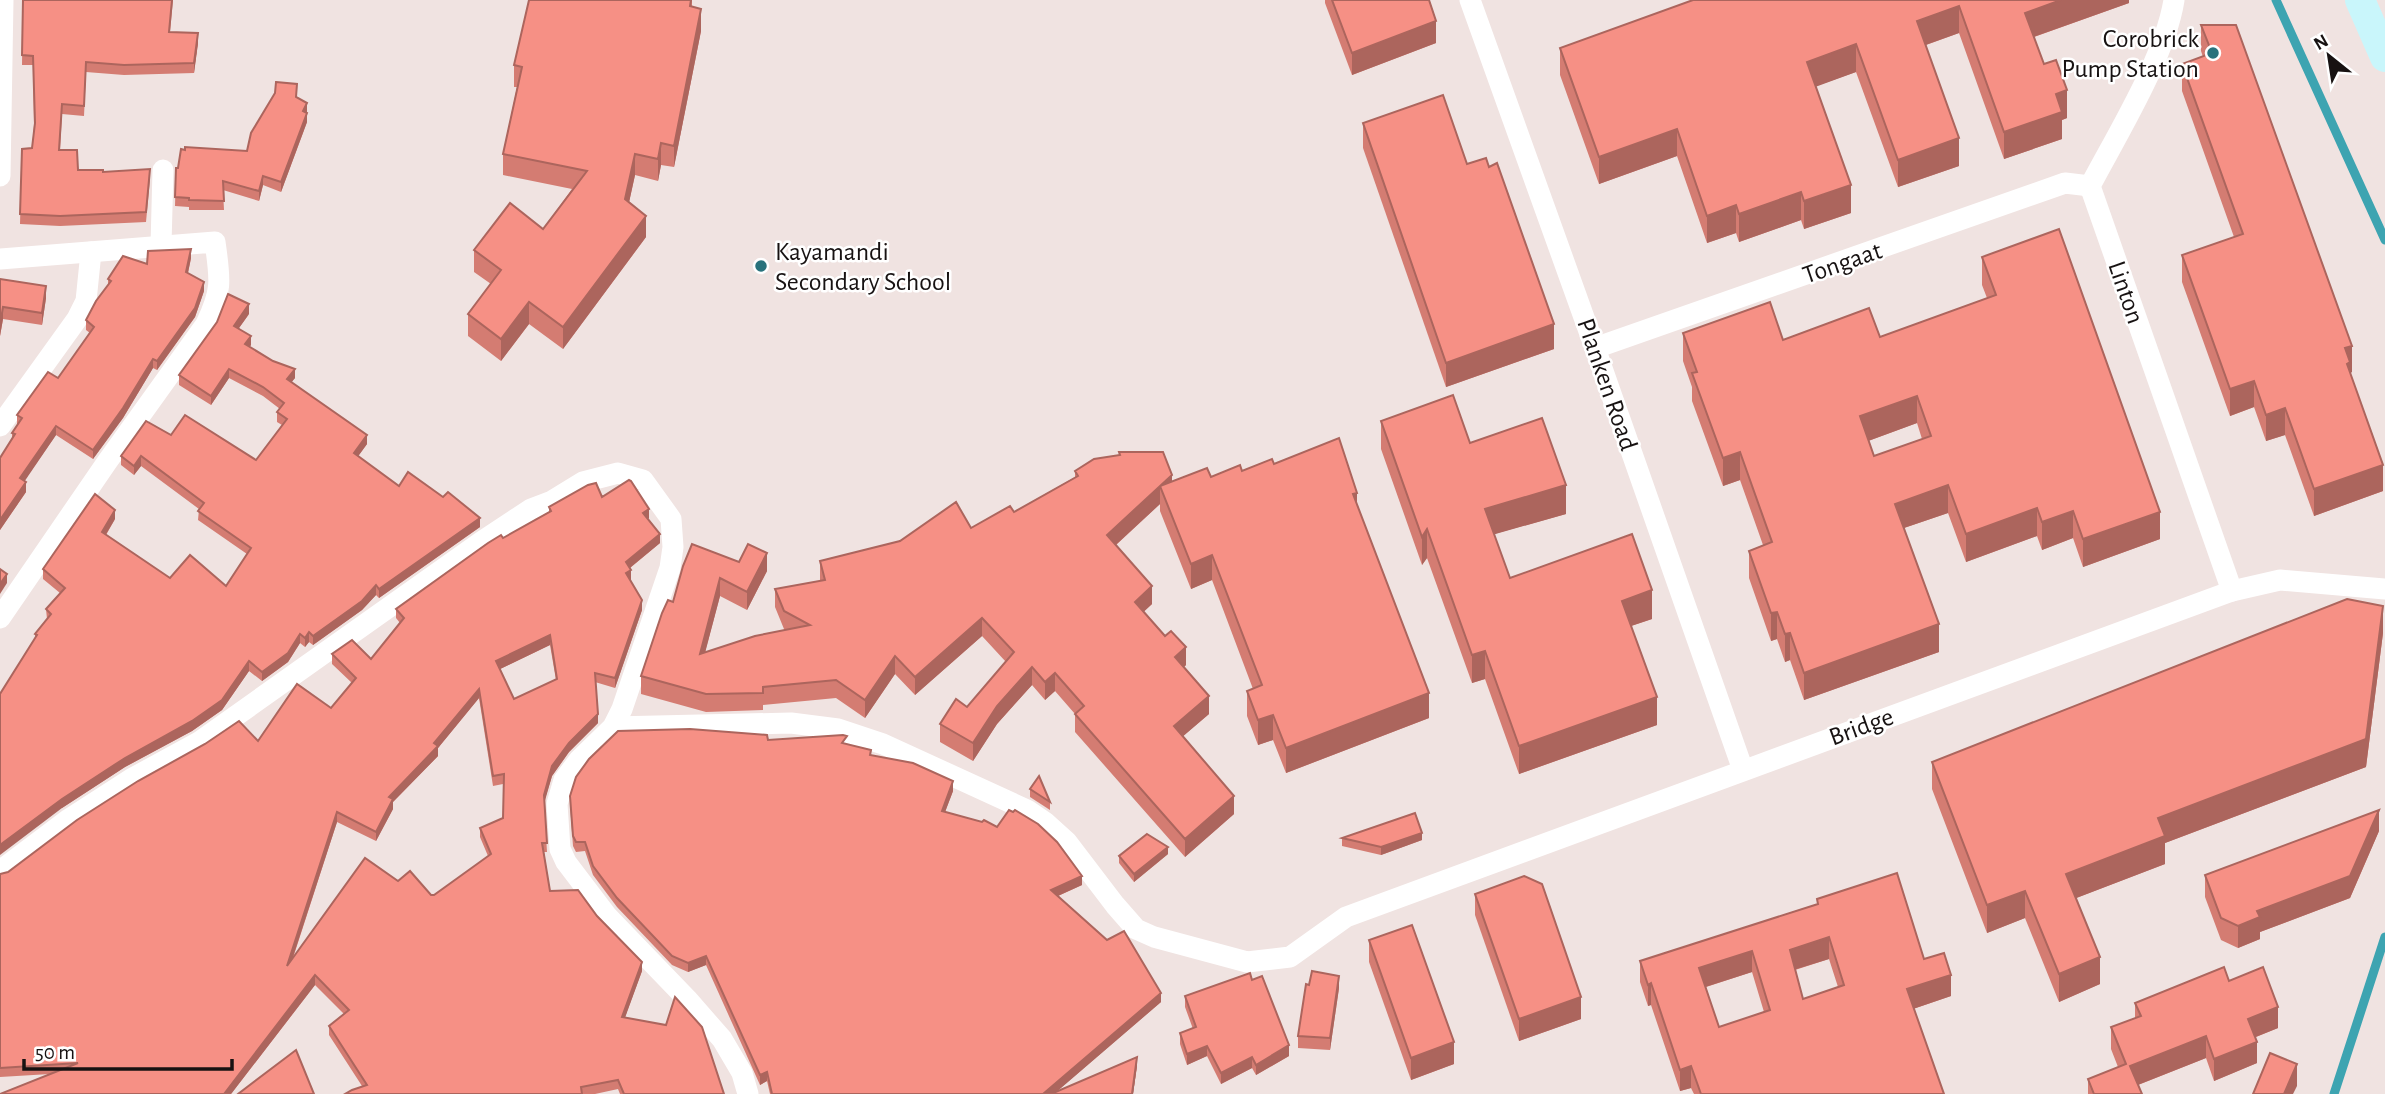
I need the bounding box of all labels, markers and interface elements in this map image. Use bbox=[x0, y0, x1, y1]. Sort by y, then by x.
north arrow bbox=[2294, 21, 2364, 91]
place label: Corobrick Pump Station bbox=[2061, 26, 2199, 82]
text: N bbox=[2311, 31, 2332, 54]
marker: Corobrick Pump Station bbox=[2205, 45, 2221, 61]
street label: Tongaat bbox=[1800, 237, 1885, 289]
place label: Kayamandi Secondary School bbox=[775, 239, 951, 295]
marker: Kayamandi Secondary School bbox=[753, 258, 769, 274]
street label: Linton bbox=[2103, 258, 2149, 327]
street label: Planken Road bbox=[1572, 315, 1642, 454]
street label: Bridge bbox=[1826, 703, 1897, 751]
scale bar bbox=[24, 1028, 233, 1072]
text: 50 m bbox=[35, 1042, 75, 1063]

